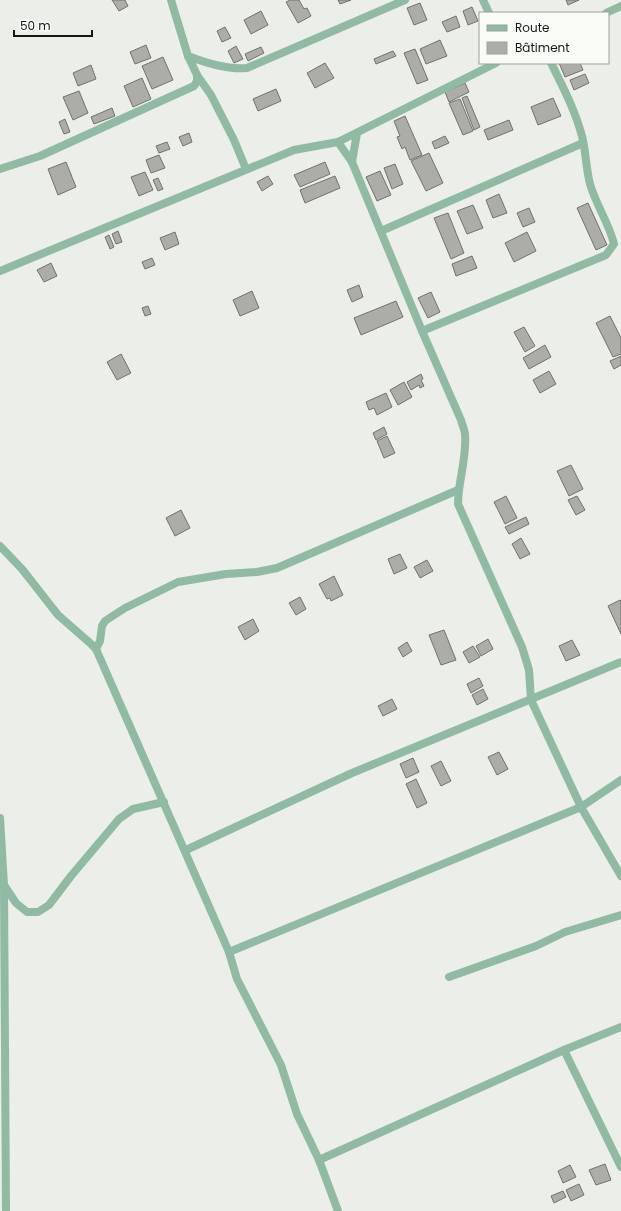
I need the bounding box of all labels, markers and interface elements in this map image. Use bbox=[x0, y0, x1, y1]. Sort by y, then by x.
scale bar bbox=[14, 12, 92, 38]
legend bbox=[479, 12, 609, 64]
text: 50 m bbox=[20, 17, 51, 34]
text: Route bbox=[515, 19, 549, 36]
text: Bâtiment bbox=[515, 39, 570, 56]

